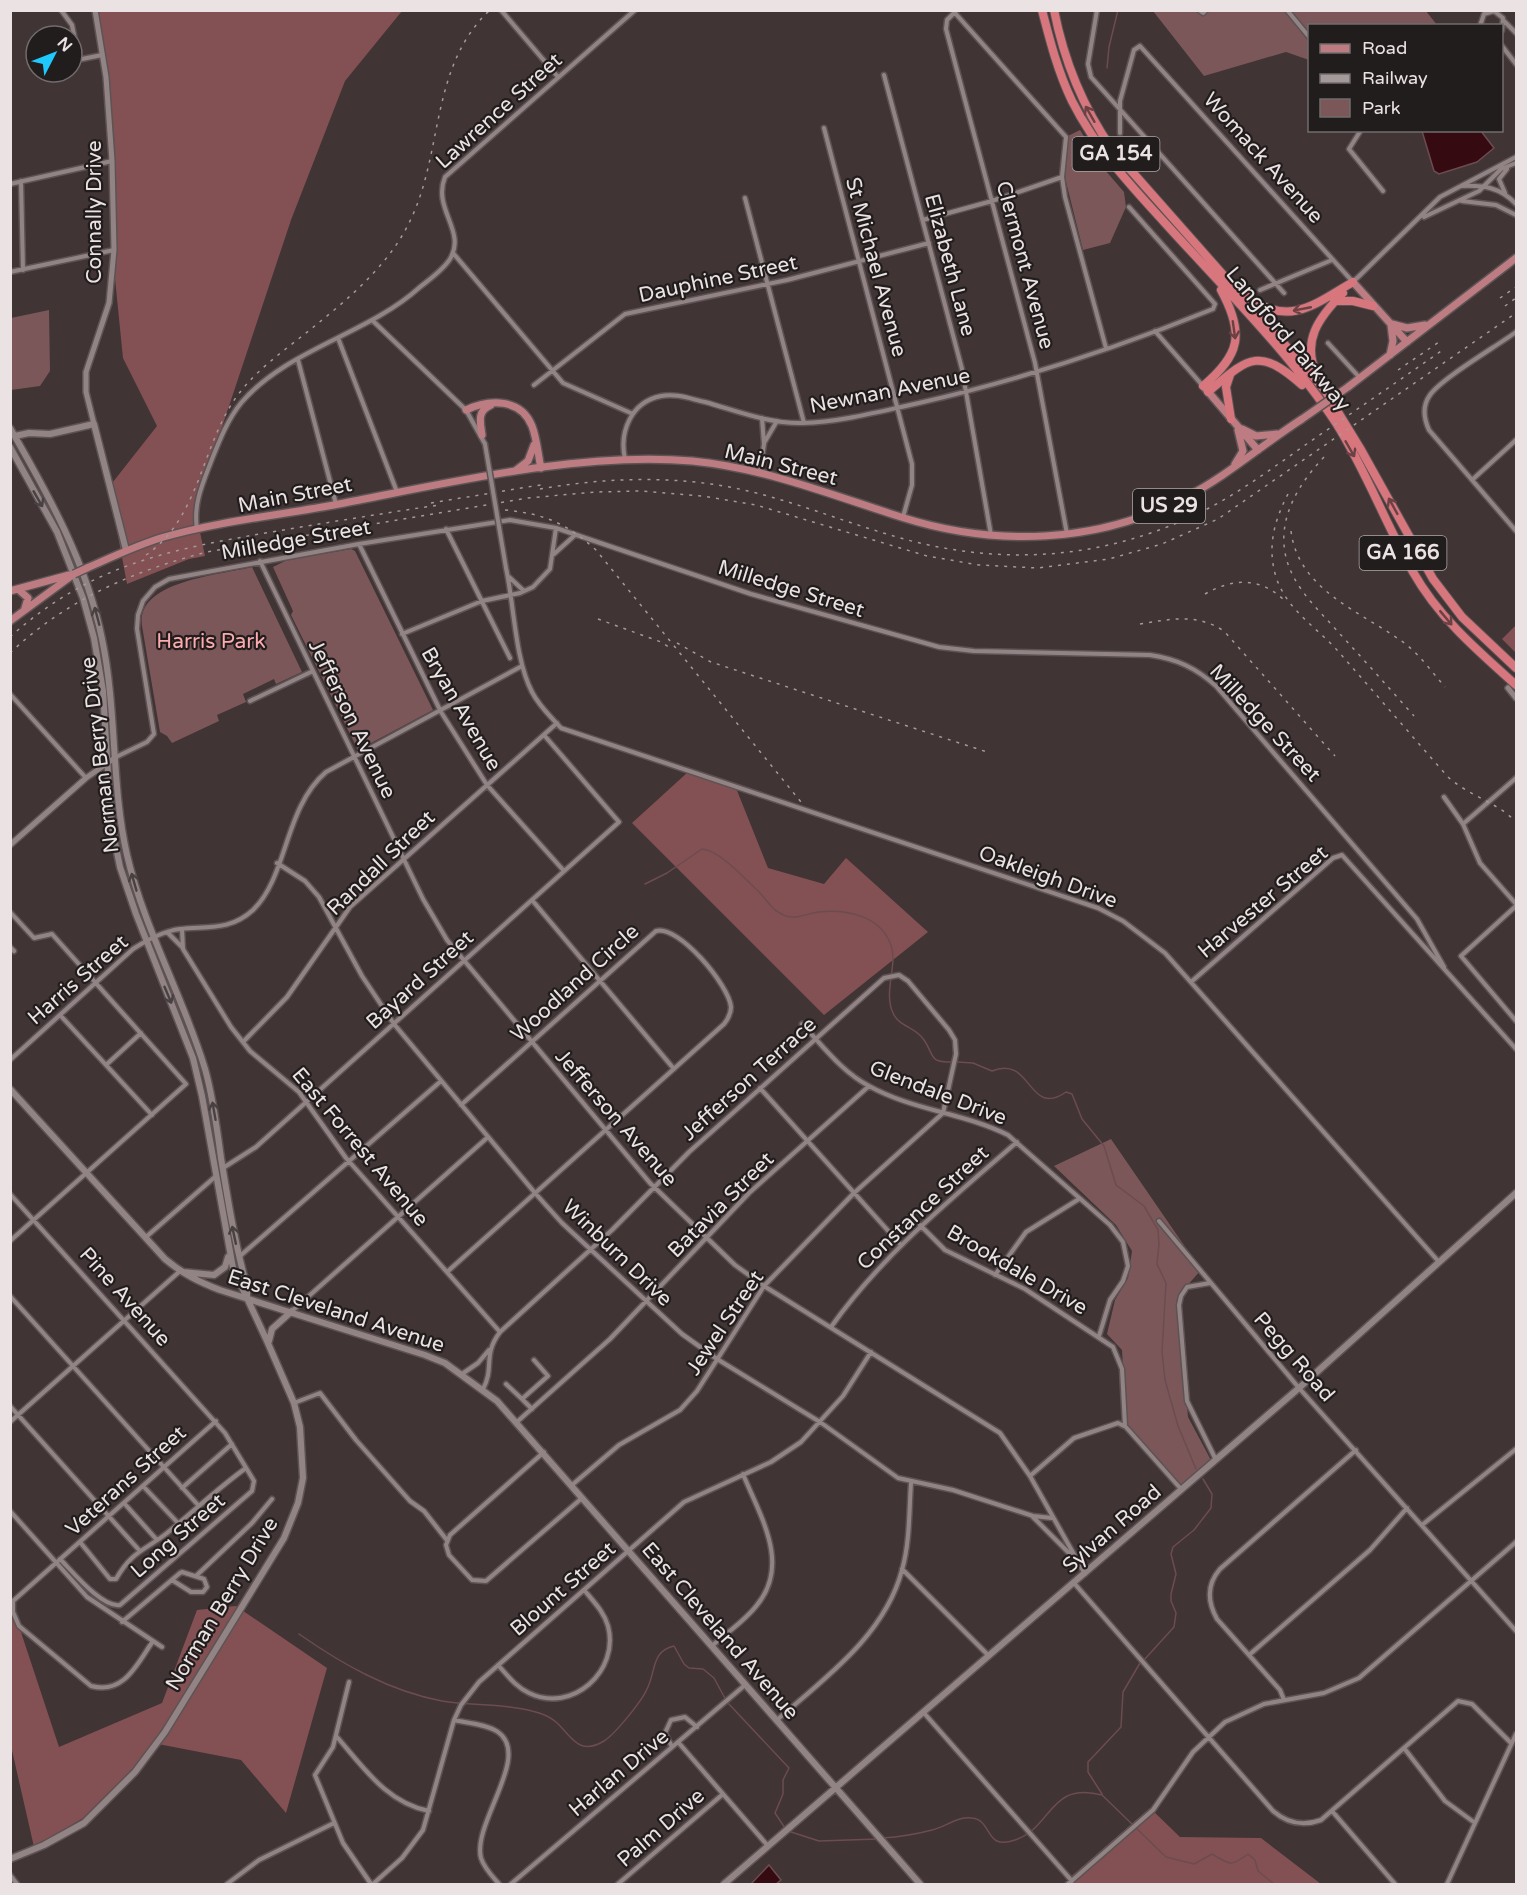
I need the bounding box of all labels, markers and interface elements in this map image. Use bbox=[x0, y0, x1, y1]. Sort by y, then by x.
north arrow bbox=[24, 24, 84, 84]
legend bbox=[1308, 24, 1503, 132]
text: N bbox=[53, 33, 76, 56]
text: Road bbox=[1362, 37, 1407, 59]
street label: Lawrence Street bbox=[431, 48, 567, 174]
text: Railway bbox=[1362, 67, 1428, 89]
street label: Womack Avenue bbox=[1198, 87, 1328, 229]
text: Park bbox=[1362, 97, 1401, 119]
one-way arrow bbox=[1084, 106, 1095, 124]
road number: GA 154 bbox=[1072, 137, 1160, 171]
street label: Connally Drive bbox=[82, 140, 107, 284]
street label: St Michael Avenue bbox=[840, 175, 912, 360]
street label: Clermont Avenue bbox=[991, 178, 1059, 352]
street label: Elizabeth Lane bbox=[919, 191, 981, 339]
street label: Dauphine Street bbox=[636, 250, 800, 308]
street label: Langford Parkway bbox=[1220, 262, 1356, 416]
one-way arrow bbox=[1293, 304, 1312, 315]
one-way arrow bbox=[1229, 320, 1240, 339]
street label: Newnan Avenue bbox=[808, 363, 972, 419]
street label: Main Street bbox=[722, 439, 840, 491]
one-way arrow bbox=[1345, 440, 1357, 457]
street label: Main Street bbox=[236, 472, 354, 518]
road number: US 29 bbox=[1133, 489, 1205, 523]
one-way arrow bbox=[33, 490, 45, 507]
one-way arrow bbox=[1387, 498, 1398, 516]
street label: Milledge Street bbox=[219, 515, 373, 565]
road number: GA 166 bbox=[1360, 536, 1446, 570]
street label: Milledge Street bbox=[715, 555, 867, 623]
one-way arrow bbox=[90, 607, 102, 626]
one-way arrow bbox=[1439, 610, 1453, 625]
park label: Harris Park bbox=[156, 629, 266, 654]
street label: Jefferson Avenue bbox=[303, 636, 401, 803]
street label: Bryan Avenue bbox=[415, 643, 507, 775]
street label: Norman Berry Drive bbox=[76, 655, 124, 855]
street label: Milledge Street bbox=[1204, 659, 1326, 787]
street label: Randall Street bbox=[322, 805, 440, 921]
street label: Oakleigh Drive bbox=[975, 840, 1121, 914]
street label: Harvester Street bbox=[1193, 840, 1333, 964]
one-way arrow bbox=[128, 873, 139, 892]
street label: Woodland Circle bbox=[506, 919, 644, 1047]
street label: Bayard Street bbox=[361, 925, 479, 1035]
street label: Harris Street bbox=[23, 930, 133, 1030]
one-way arrow bbox=[163, 985, 174, 1004]
street label: Jefferson Terrace bbox=[677, 1012, 822, 1146]
street label: Jefferson Avenue bbox=[550, 1044, 682, 1192]
street label: Glendale Drive bbox=[866, 1055, 1010, 1131]
street label: East Forrest Avenue bbox=[286, 1063, 434, 1232]
one-way arrow bbox=[208, 1101, 219, 1121]
street label: Constance Street bbox=[852, 1141, 994, 1275]
street label: Batavia Street bbox=[663, 1147, 779, 1263]
street label: Winburn Drive bbox=[557, 1194, 677, 1312]
street label: Brookdale Drive bbox=[942, 1220, 1092, 1320]
one-way arrow bbox=[228, 1226, 239, 1245]
street label: Pine Avenue bbox=[74, 1242, 176, 1352]
street label: East Cleveland Avenue bbox=[224, 1264, 448, 1358]
street label: Jewel Street bbox=[681, 1266, 769, 1380]
street label: Pegg Road bbox=[1248, 1307, 1340, 1407]
street label: Veterans Street bbox=[61, 1420, 191, 1542]
street label: Sylvan Road bbox=[1058, 1479, 1166, 1579]
street label: Long Street bbox=[126, 1488, 230, 1584]
street label: Norman Berry Drive bbox=[160, 1513, 284, 1695]
street label: Blount Street bbox=[505, 1537, 621, 1641]
street label: East Cleveland Avenue bbox=[636, 1537, 804, 1725]
street label: Harlan Drive bbox=[564, 1724, 674, 1822]
street label: Palm Drive bbox=[612, 1783, 710, 1873]

